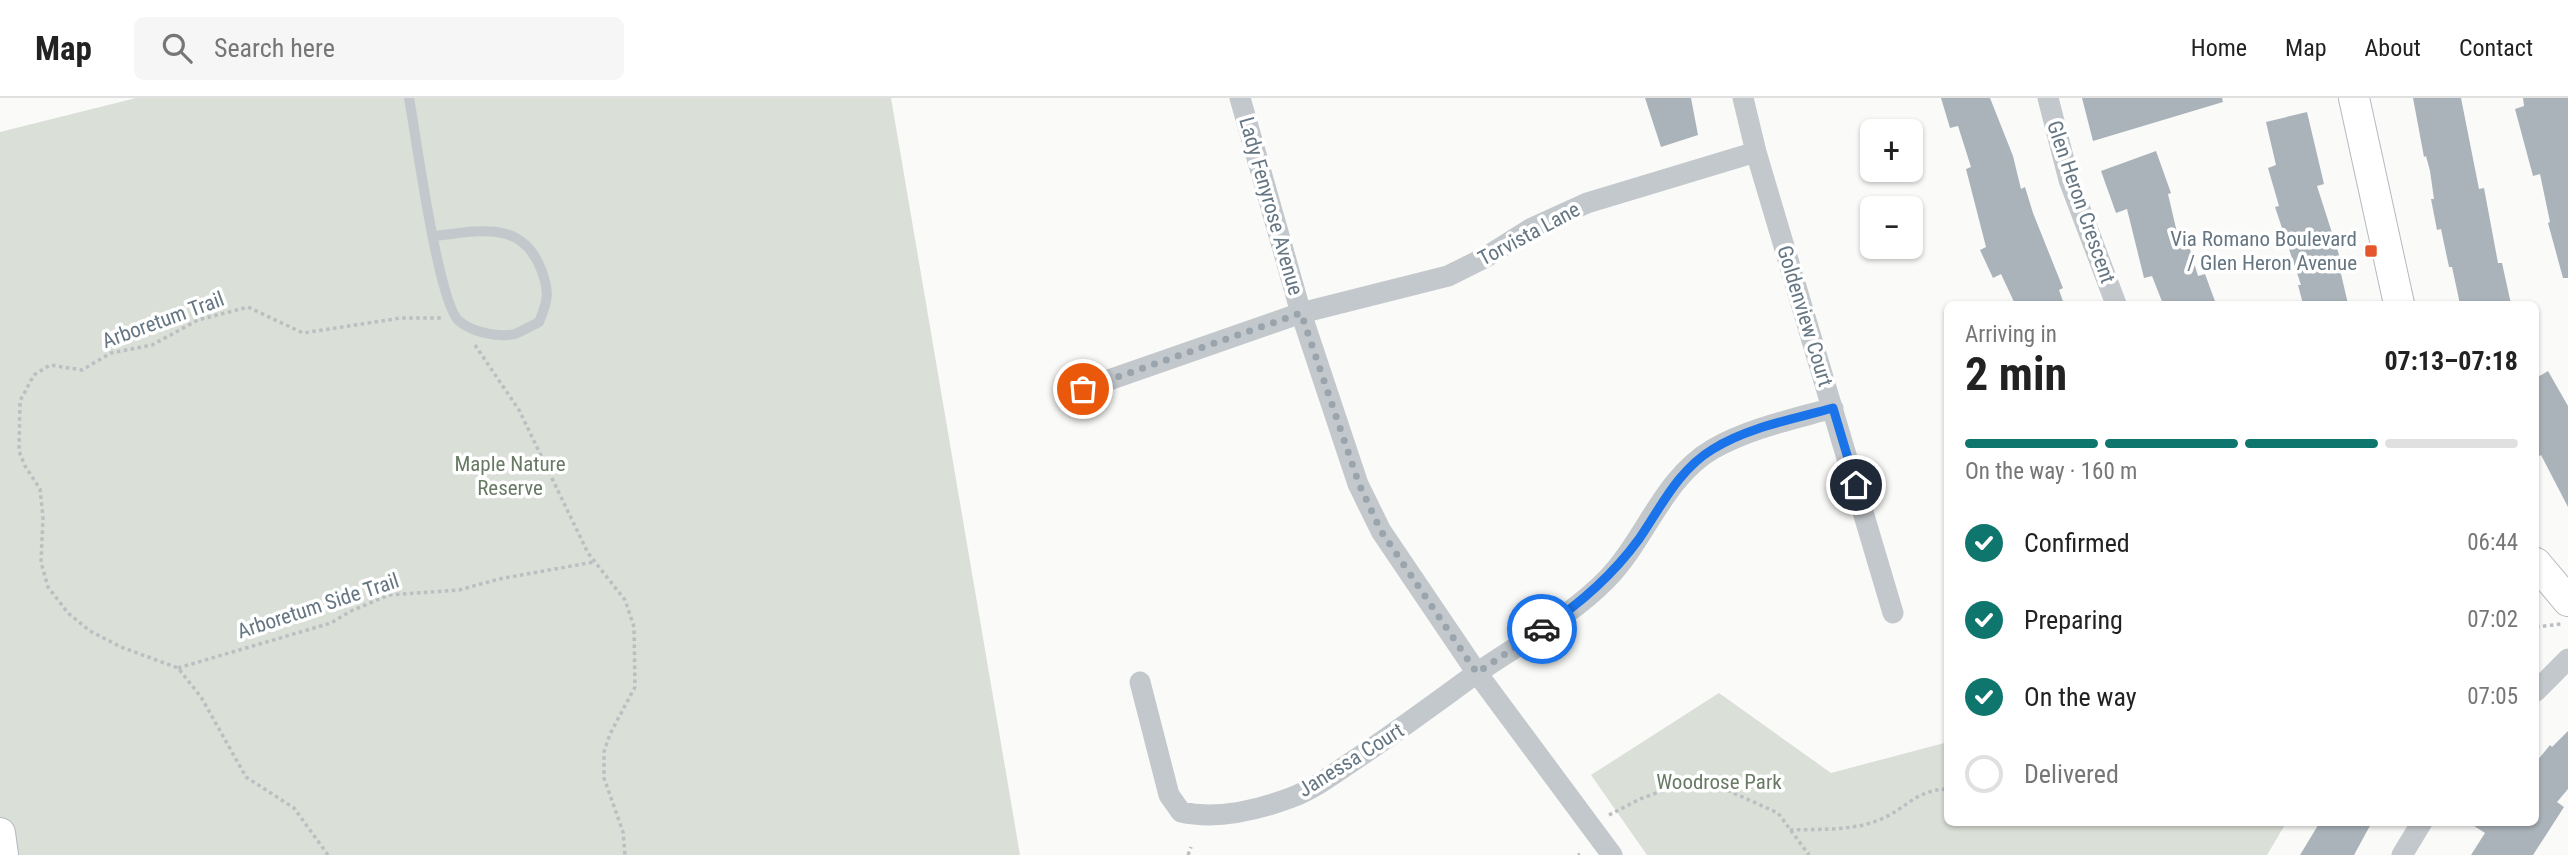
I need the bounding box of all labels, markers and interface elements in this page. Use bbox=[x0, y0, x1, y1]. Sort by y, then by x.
search box bbox=[134, 17, 624, 80]
text: Map bbox=[35, 29, 92, 68]
icon: search bbox=[158, 29, 196, 67]
text: Search here bbox=[214, 33, 335, 63]
text: Home bbox=[2191, 34, 2247, 62]
text: Map bbox=[2285, 34, 2327, 62]
text: About bbox=[2365, 34, 2421, 62]
text: Contact bbox=[2459, 34, 2533, 62]
street label: Lady Fenyrose Avenue bbox=[1234, 114, 1308, 298]
street label: Glen Heron Crescent bbox=[2042, 118, 2120, 286]
map controls bbox=[1860, 119, 1923, 259]
button: + bbox=[1860, 119, 1923, 182]
button: − bbox=[1860, 196, 1923, 259]
street label: Torvista Lane bbox=[1474, 197, 1584, 271]
place label: Via Romano Boulevard / Glen Heron Avenue bbox=[2170, 227, 2357, 275]
street label: Goldenview Court bbox=[1772, 243, 1838, 389]
marker: Via Romano Boulevard / Glen Heron Avenue bbox=[2363, 243, 2379, 259]
street label: Arboretum Trail bbox=[99, 287, 227, 353]
text: Arriving in bbox=[1965, 321, 2057, 348]
text: 07:13–07:18 bbox=[2384, 346, 2518, 376]
text: 2 min bbox=[1965, 347, 2067, 401]
pin bbox=[1053, 359, 1113, 419]
icon: bag bbox=[1064, 370, 1102, 408]
park label: Maple Nature Reserve bbox=[454, 452, 566, 500]
pin bbox=[1826, 455, 1886, 515]
text: On the way · 160 m bbox=[1965, 458, 2137, 485]
icon: home bbox=[1837, 466, 1875, 504]
icon: check bbox=[1965, 524, 2003, 562]
text: Confirmed bbox=[2024, 528, 2130, 558]
text: 06:44 bbox=[2467, 529, 2518, 556]
street label: Arboretum Side Trail bbox=[234, 569, 402, 643]
courier bbox=[1507, 594, 1577, 664]
icon: check bbox=[1965, 601, 2003, 639]
text: Preparing bbox=[2024, 605, 2123, 635]
text: 07:02 bbox=[2467, 606, 2518, 633]
icon: car bbox=[1523, 610, 1561, 648]
icon: check bbox=[1965, 678, 2003, 716]
text: On the way bbox=[2024, 682, 2137, 712]
text: 07:05 bbox=[2467, 683, 2518, 710]
street label: Janessa Court bbox=[1294, 718, 1408, 802]
text: Delivered bbox=[2024, 759, 2119, 789]
park label: Woodrose Park bbox=[1656, 770, 1782, 794]

